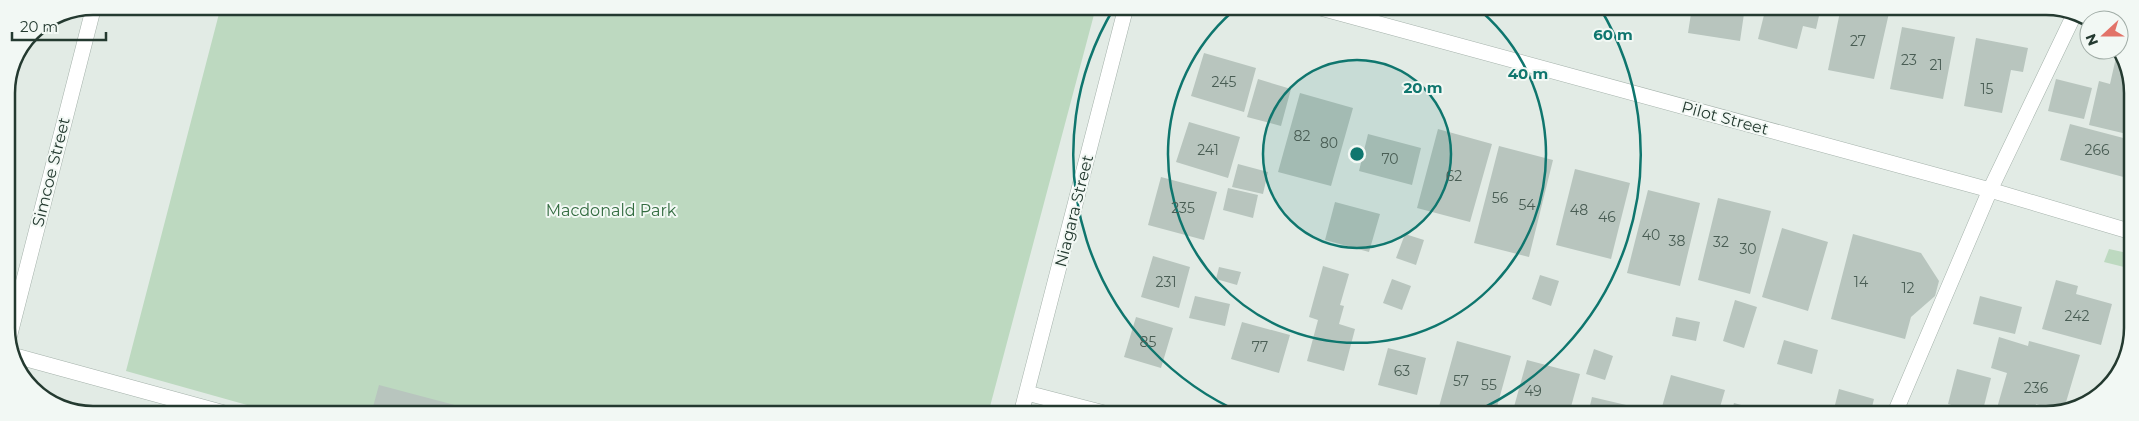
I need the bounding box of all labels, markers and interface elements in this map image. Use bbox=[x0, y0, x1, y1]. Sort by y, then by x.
scale bar bbox=[12, 10, 106, 42]
north arrow bbox=[2079, 10, 2129, 60]
text: 20 m bbox=[20, 17, 58, 36]
text: 60 m bbox=[1593, 25, 1633, 44]
text: N bbox=[2081, 31, 2102, 48]
house number: 27 bbox=[1850, 32, 1866, 50]
house number: 23 bbox=[1901, 51, 1917, 69]
house number: 21 bbox=[1929, 56, 1943, 74]
text: 40 m bbox=[1508, 64, 1548, 83]
house number: 245 bbox=[1212, 73, 1236, 91]
text: 20 m bbox=[1403, 78, 1443, 97]
house number: 15 bbox=[1981, 80, 1994, 98]
street label: Pilot Street bbox=[1679, 97, 1771, 139]
street label: Simcoe Street bbox=[28, 115, 74, 229]
house number: 82 bbox=[1294, 127, 1310, 145]
house number: 80 bbox=[1320, 134, 1338, 152]
house number: 241 bbox=[1197, 141, 1219, 159]
house number: 266 bbox=[2085, 141, 2110, 159]
centre of rings bbox=[1348, 145, 1366, 163]
house number: 70 bbox=[1381, 150, 1399, 168]
street label: Niagara Street bbox=[1051, 152, 1097, 269]
house number: 62 bbox=[1446, 167, 1462, 185]
house number: 56 bbox=[1492, 189, 1509, 207]
house number: 54 bbox=[1518, 196, 1536, 214]
house number: 235 bbox=[1171, 199, 1195, 217]
park label: Macdonald Park bbox=[546, 201, 677, 220]
house number: 48 bbox=[1570, 201, 1588, 219]
house number: 46 bbox=[1598, 208, 1616, 226]
house number: 40 bbox=[1642, 226, 1660, 244]
house number: 38 bbox=[1669, 232, 1685, 250]
house number: 32 bbox=[1713, 233, 1729, 251]
house number: 30 bbox=[1739, 240, 1757, 258]
house number: 231 bbox=[1156, 273, 1176, 291]
house number: 14 bbox=[1854, 273, 1869, 291]
house number: 12 bbox=[1901, 279, 1915, 297]
house number: 242 bbox=[2065, 307, 2089, 325]
house number: 85 bbox=[1140, 333, 1157, 351]
house number: 77 bbox=[1252, 338, 1268, 356]
house number: 63 bbox=[1394, 362, 1410, 380]
house number: 57 bbox=[1453, 372, 1469, 390]
house number: 55 bbox=[1481, 376, 1497, 394]
house number: 236 bbox=[2024, 379, 2049, 397]
house number: 49 bbox=[1524, 382, 1542, 400]

